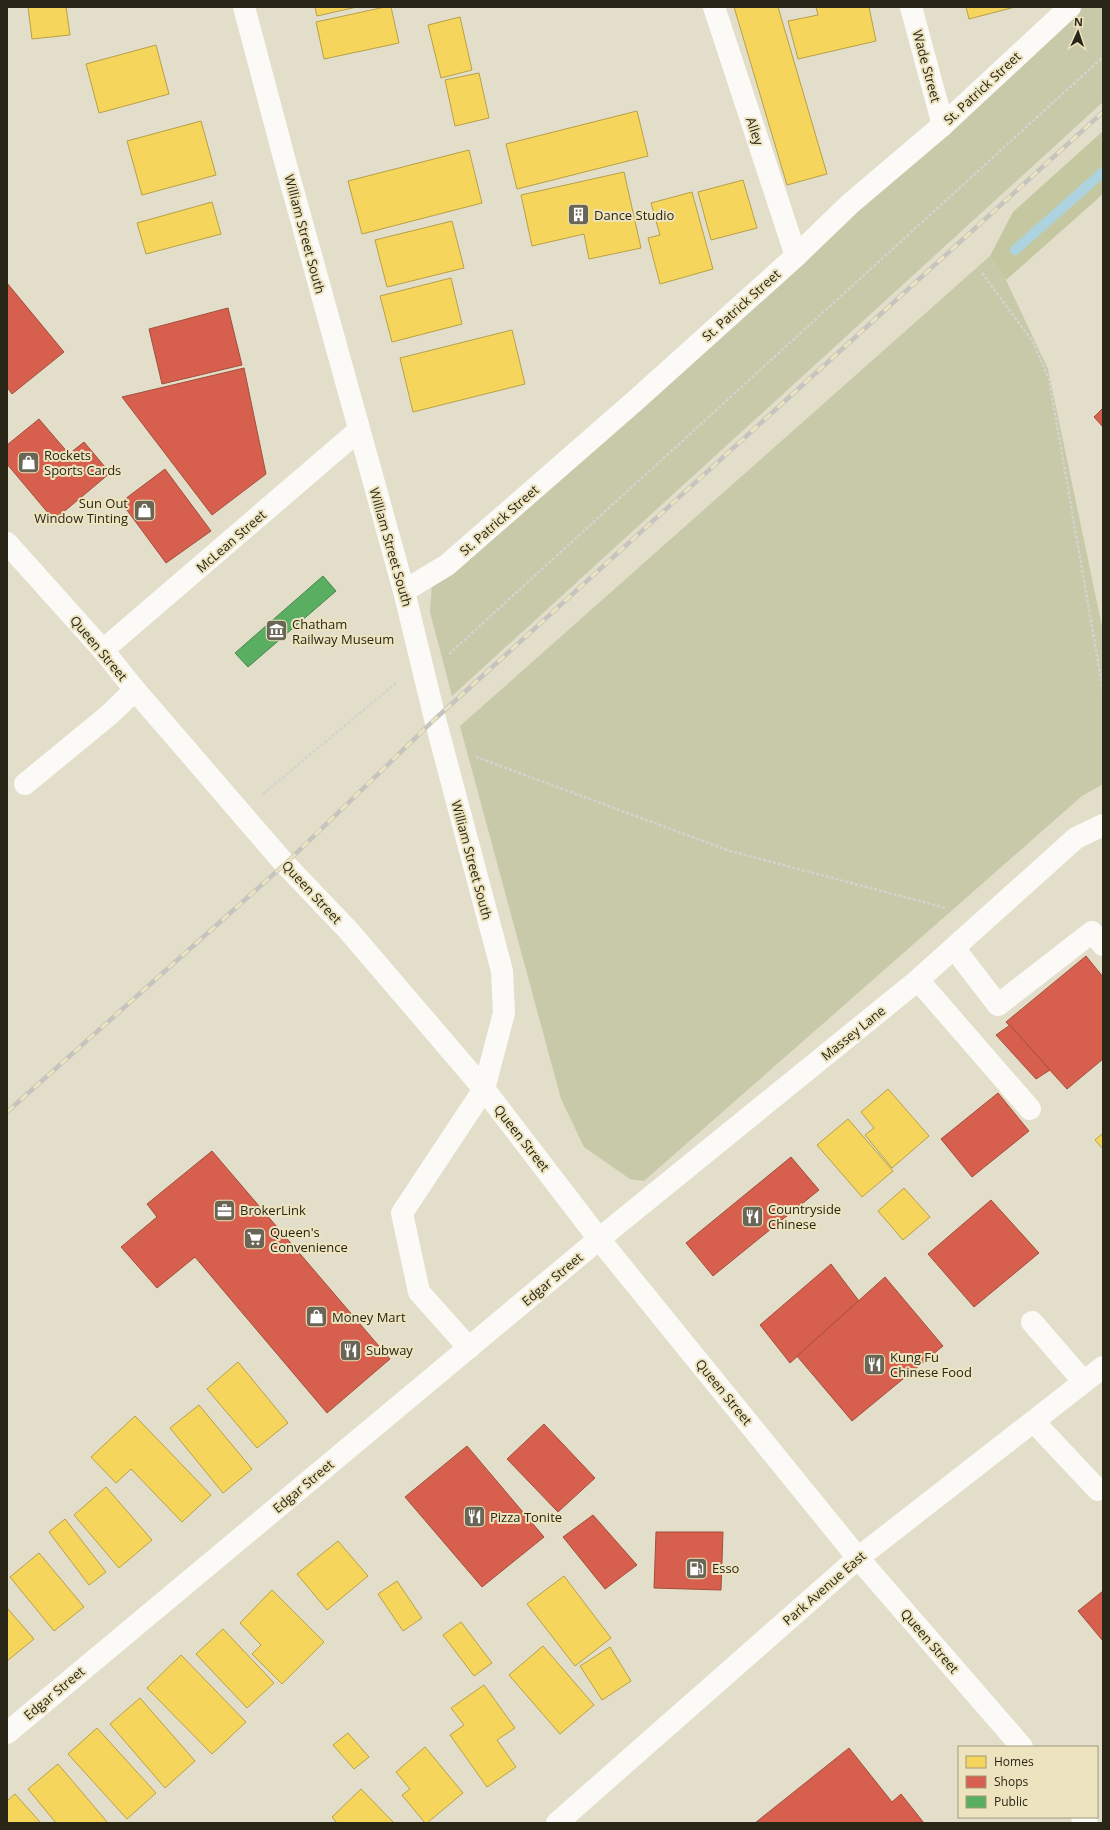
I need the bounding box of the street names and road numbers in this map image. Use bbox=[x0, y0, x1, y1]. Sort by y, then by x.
street label: Wade Street bbox=[909, 28, 945, 104]
street label: St. Patrick Street bbox=[939, 47, 1025, 129]
street label: Alley bbox=[742, 115, 768, 148]
street label: William Street South bbox=[280, 172, 330, 296]
street label: St. Patrick Street bbox=[698, 265, 784, 345]
street label: St. Patrick Street bbox=[456, 480, 543, 559]
street label: William Street South bbox=[365, 485, 417, 609]
street label: McLean Street bbox=[192, 505, 270, 576]
street label: Queen Street bbox=[66, 611, 132, 685]
street label: William Street South bbox=[447, 798, 497, 922]
street label: Queen Street bbox=[278, 856, 346, 928]
street label: Massey Lane bbox=[817, 1002, 889, 1064]
street label: Queen Street bbox=[490, 1101, 554, 1175]
street label: Edgar Street bbox=[518, 1248, 587, 1310]
street label: Queen Street bbox=[692, 1355, 757, 1429]
street label: Edgar Street bbox=[269, 1455, 338, 1517]
street label: Park Avenue East bbox=[779, 1547, 870, 1629]
street label: Queen Street bbox=[897, 1605, 963, 1677]
street label: Edgar Street bbox=[20, 1662, 89, 1724]

